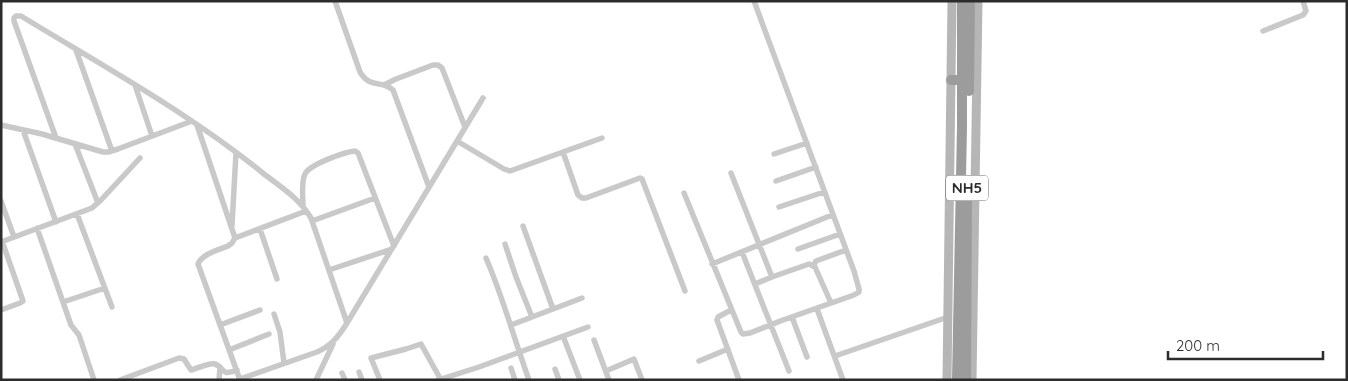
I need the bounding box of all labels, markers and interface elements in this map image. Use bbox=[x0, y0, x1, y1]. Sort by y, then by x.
road number: NH5 bbox=[946, 176, 988, 200]
scale bar bbox=[1168, 328, 1323, 360]
text: 200 m bbox=[1176, 336, 1220, 355]

